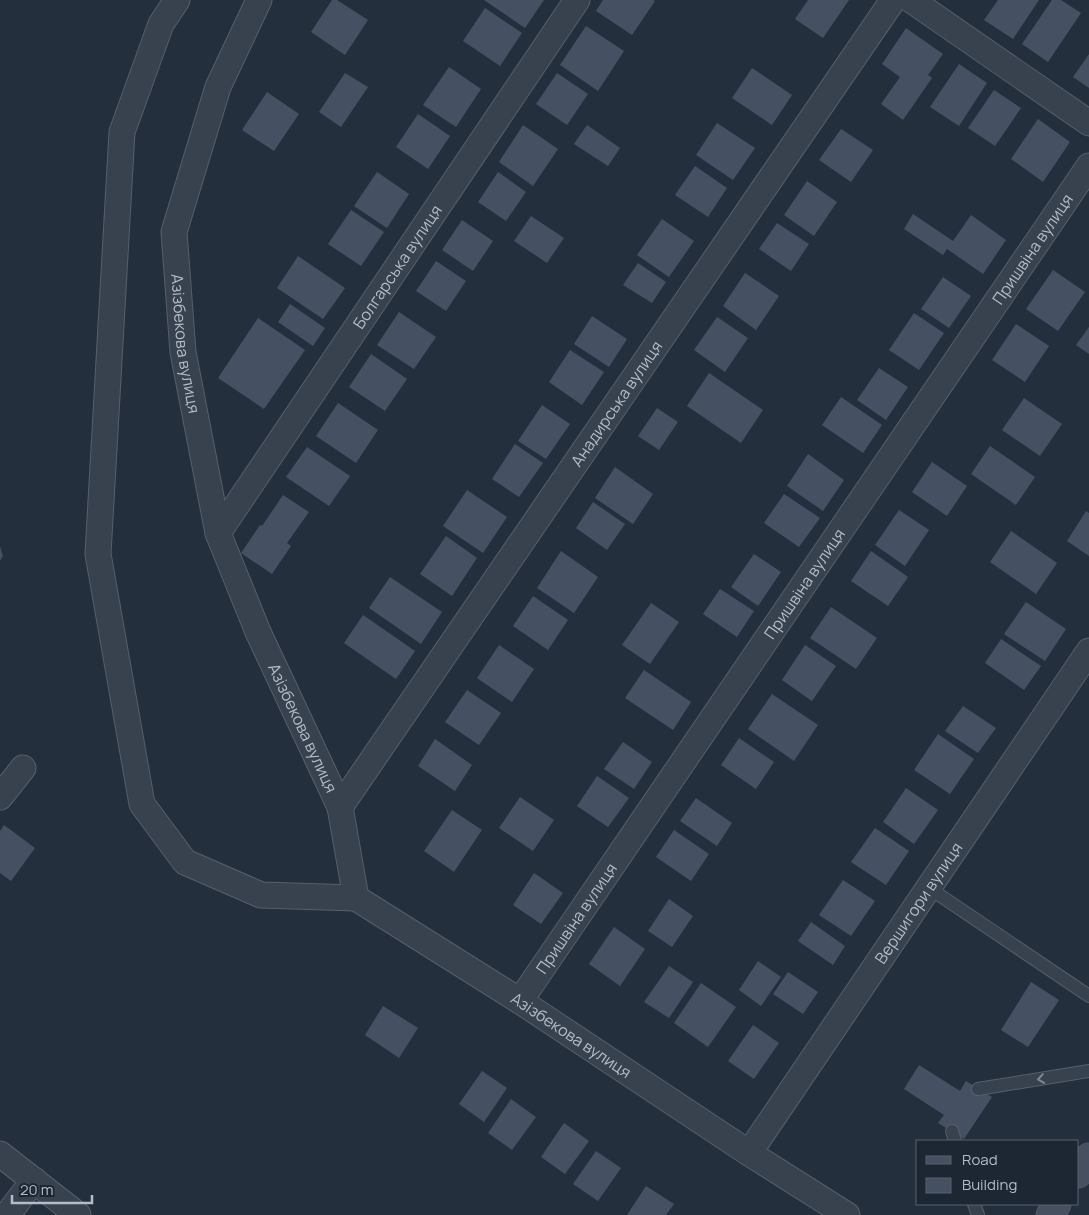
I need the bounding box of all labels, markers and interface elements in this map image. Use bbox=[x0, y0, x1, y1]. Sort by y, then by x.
street label: Пришвіна вулиця bbox=[987, 189, 1078, 309]
street label: Болгарська вулиця bbox=[348, 200, 447, 333]
street label: Азізбекова вулиця bbox=[166, 273, 206, 415]
street label: Анадирська вулиця bbox=[566, 336, 667, 471]
street label: Пришвіна вулиця bbox=[759, 524, 850, 643]
street label: Азізбекова вулиця bbox=[263, 660, 343, 796]
street label: Вершигори вулиця bbox=[869, 838, 967, 968]
street label: Пришвіна вулиця bbox=[531, 859, 622, 978]
street label: Азізбекова вулиця bbox=[507, 987, 636, 1083]
one-way arrow bbox=[1036, 1074, 1045, 1084]
legend bbox=[916, 1140, 1079, 1205]
text: Road bbox=[962, 1149, 998, 1170]
scale bar bbox=[12, 1172, 92, 1204]
text: Building bbox=[962, 1174, 1017, 1195]
text: 20 m bbox=[20, 1179, 53, 1200]

